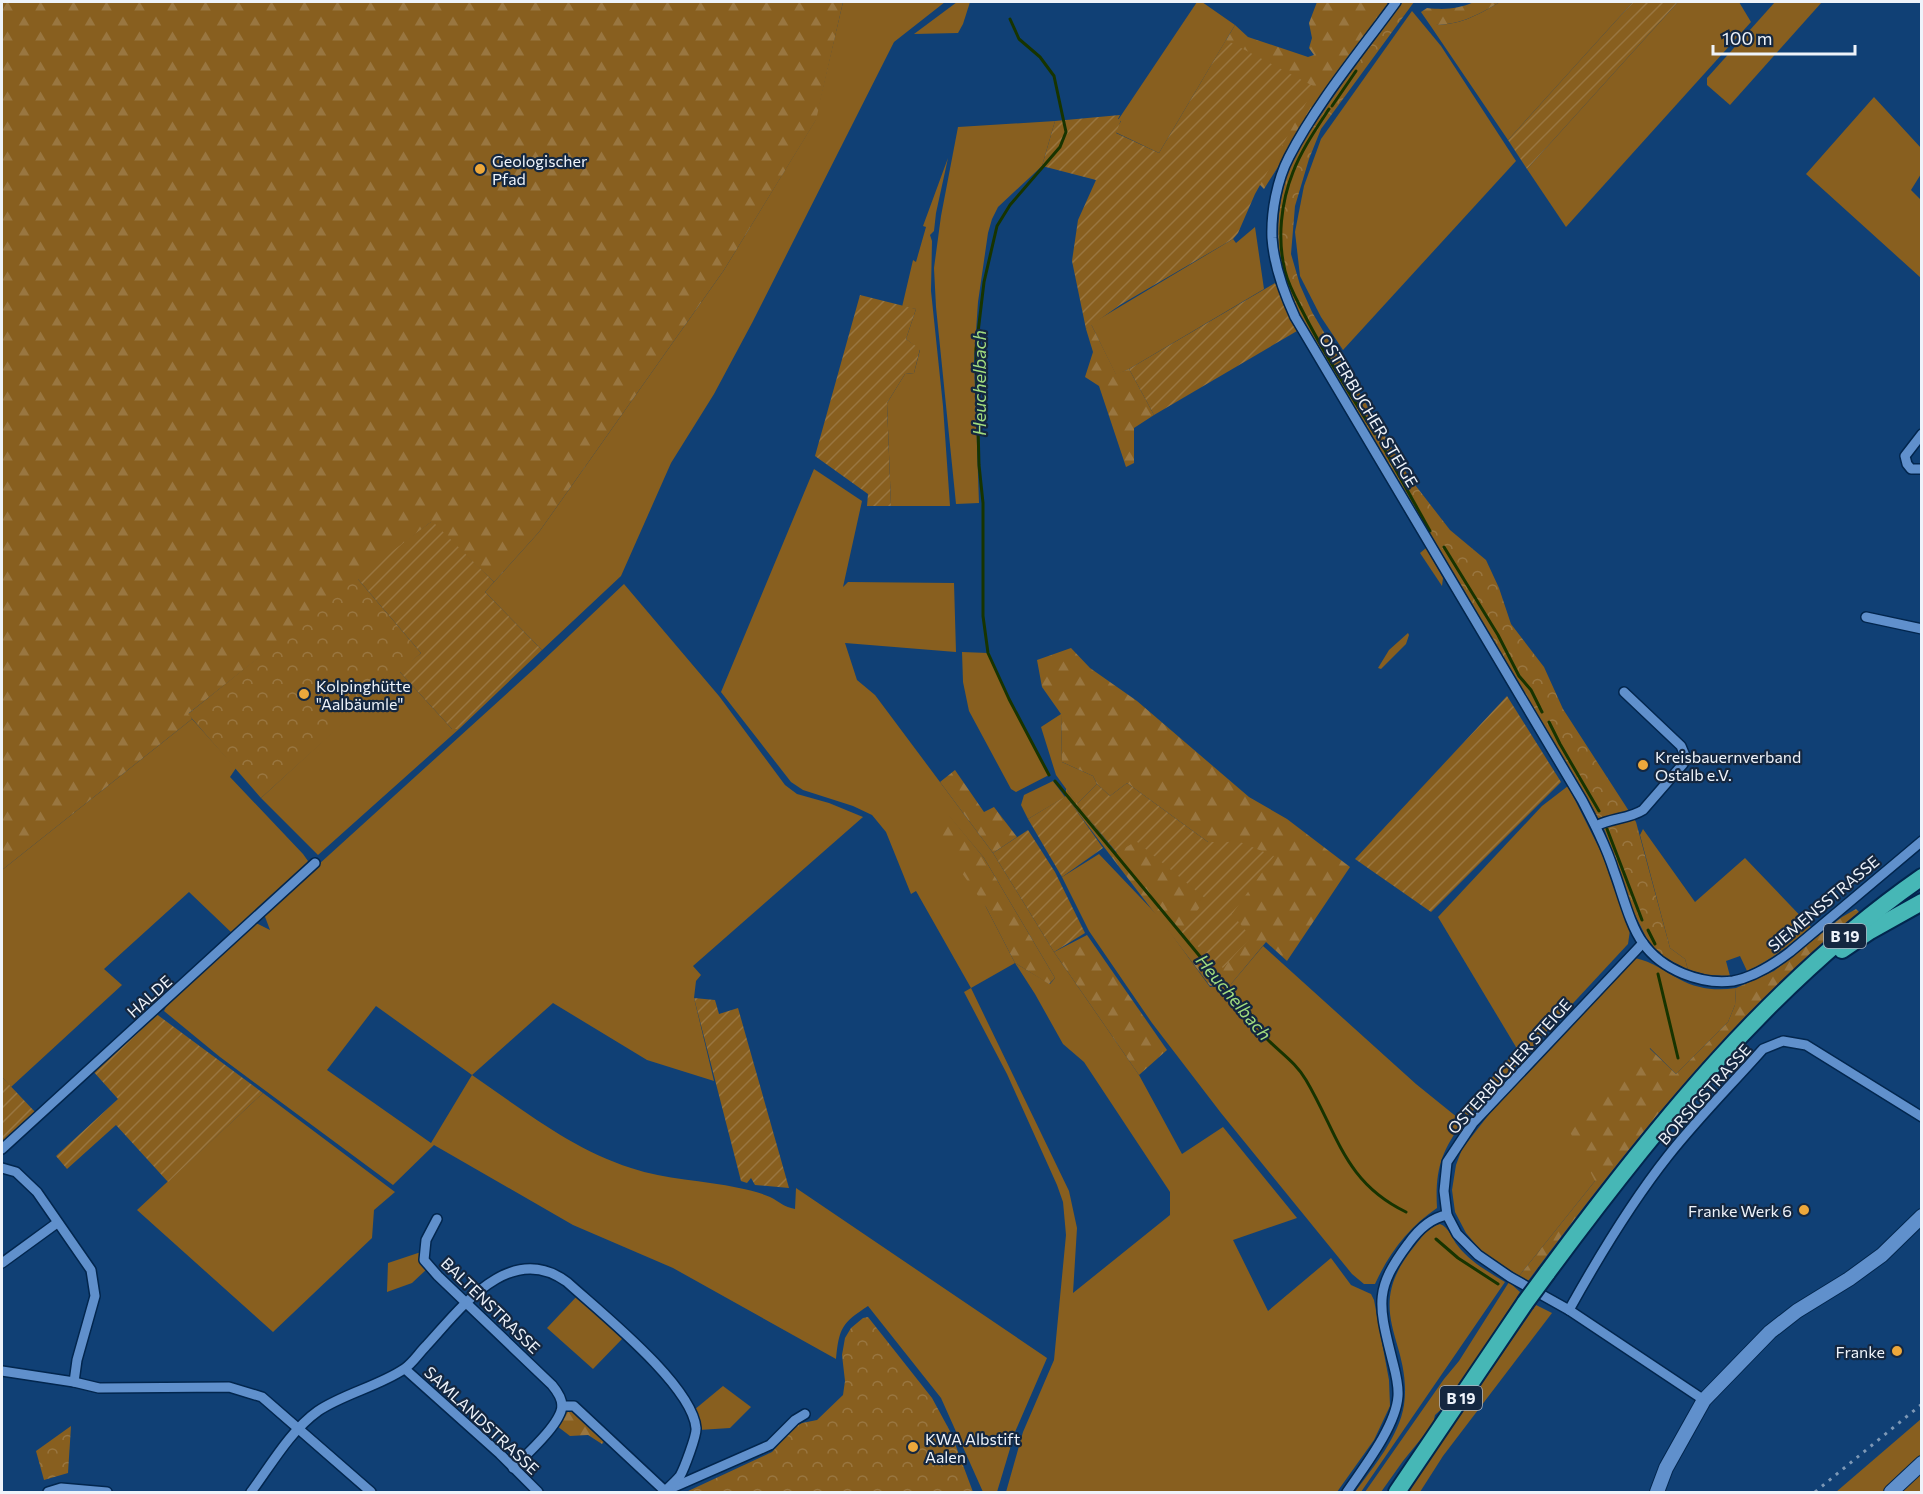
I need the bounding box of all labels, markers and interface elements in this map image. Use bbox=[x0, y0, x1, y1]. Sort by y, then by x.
scale bar bbox=[1713, 18, 1856, 56]
text: 100 m bbox=[1722, 27, 1772, 49]
place label: Geologischer Pfad bbox=[492, 151, 588, 188]
marker: Geologischer Pfad bbox=[473, 162, 487, 176]
water label: Heuchelbach bbox=[968, 330, 990, 436]
street label: OSTERBUCHER STEIGE bbox=[1316, 330, 1422, 490]
place label: Kolpinghütte "Aalbäumle" bbox=[316, 676, 411, 713]
marker: Kolpinghütte "Aalbäumle" bbox=[297, 687, 311, 701]
place label: Kreisbauernverband Ostalb e.V. bbox=[1655, 747, 1801, 784]
marker: Kreisbauernverband Ostalb e.V. bbox=[1636, 758, 1650, 772]
street label: SIEMENSSTRASSE bbox=[1764, 851, 1882, 955]
road number: B 19 bbox=[1824, 924, 1866, 948]
water label: Heuchelbach bbox=[1192, 949, 1276, 1045]
street label: HALDE bbox=[123, 971, 175, 1021]
street label: OSTERBUCHER STEIGE bbox=[1443, 994, 1575, 1138]
street label: BORSIGSTRASSE bbox=[1654, 1040, 1754, 1148]
place label: Franke Werk 6 bbox=[1688, 1201, 1792, 1220]
marker: Franke Werk 6 bbox=[1797, 1203, 1811, 1217]
street label: BALTENSTRASSE bbox=[438, 1253, 544, 1357]
place label: Franke bbox=[1836, 1342, 1885, 1361]
marker: Franke bbox=[1890, 1344, 1904, 1358]
street label: SAMLANDSTRASSE bbox=[421, 1362, 543, 1478]
road number: B 19 bbox=[1440, 1386, 1482, 1410]
place label: KWA Albstift Aalen bbox=[925, 1429, 1021, 1466]
marker: KWA Albstift Aalen bbox=[906, 1440, 920, 1454]

